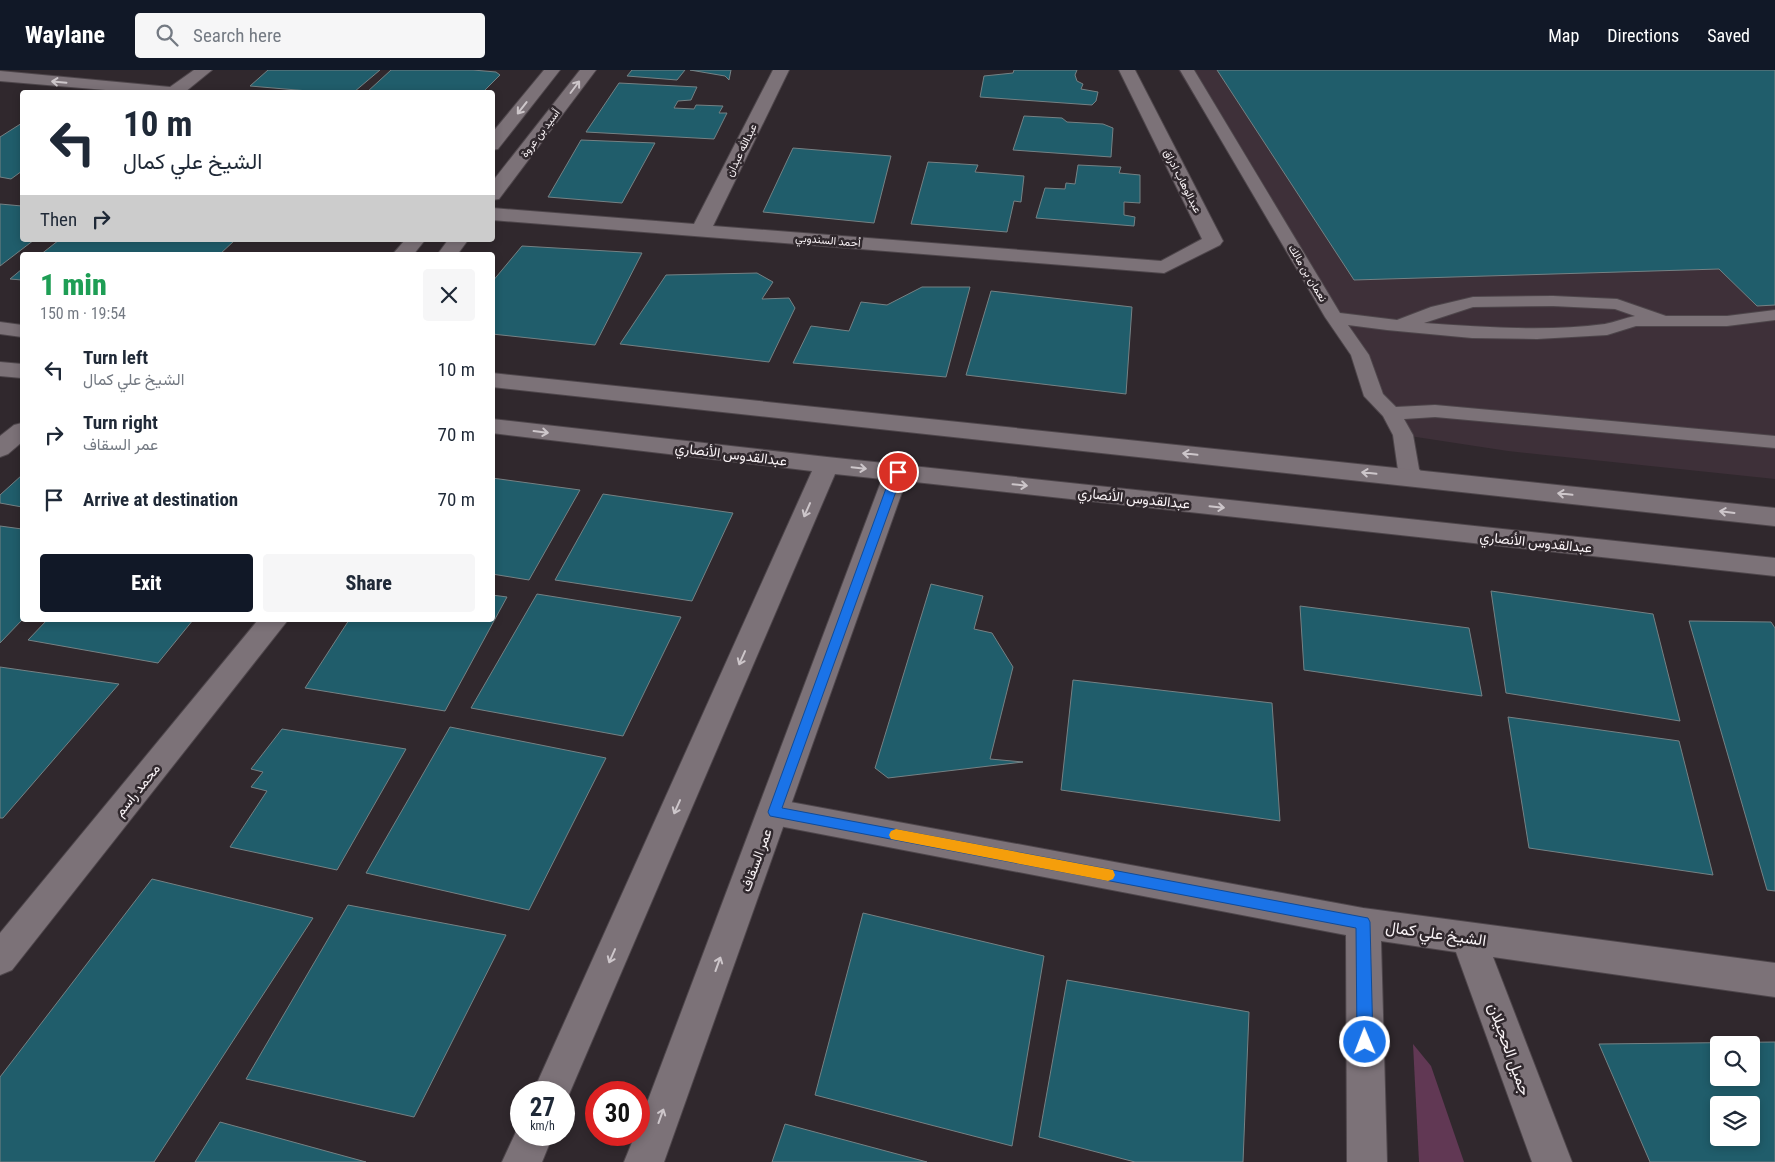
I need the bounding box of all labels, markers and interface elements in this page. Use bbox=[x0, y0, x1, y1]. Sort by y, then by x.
search box bbox=[135, 13, 485, 58]
text: Waylane bbox=[25, 21, 105, 49]
icon: search bbox=[153, 21, 181, 49]
text: Search here bbox=[193, 24, 281, 47]
text: Map bbox=[1548, 25, 1579, 46]
text: Directions bbox=[1607, 25, 1679, 46]
text: Saved bbox=[1707, 25, 1750, 46]
one-way arrow bbox=[51, 77, 67, 87]
one-way arrow bbox=[570, 80, 580, 94]
one-way arrow bbox=[517, 101, 528, 114]
text: 10 m bbox=[123, 104, 192, 145]
street label: أسيد بن عروة bbox=[518, 106, 563, 160]
icon: left bbox=[40, 110, 105, 175]
street label: عبدالله عبدان bbox=[723, 121, 760, 179]
street label: عبدالوهاب ادراق bbox=[1161, 147, 1204, 215]
text: الشيخ علي كمال bbox=[123, 149, 262, 174]
icon: right bbox=[87, 205, 115, 233]
text: Then bbox=[40, 208, 77, 231]
street label: أحمد السندوبي bbox=[795, 231, 862, 253]
street label: نعمان بن مالك bbox=[1285, 242, 1330, 304]
text: 1 min bbox=[40, 267, 107, 302]
button: close bbox=[423, 269, 475, 321]
text: 150 m · 19:54 bbox=[40, 304, 126, 323]
text: Turn left bbox=[83, 346, 148, 369]
icon: left bbox=[40, 356, 68, 384]
text: 10 m bbox=[438, 358, 475, 381]
text: الشيخ علي كمال bbox=[83, 370, 184, 389]
text: Turn right bbox=[83, 411, 158, 434]
icon: right bbox=[40, 421, 68, 449]
text: 70 m bbox=[438, 423, 475, 446]
one-way arrow bbox=[533, 427, 549, 437]
text: عمر السقاف bbox=[83, 435, 158, 454]
street label: عبدالقدوس الأنصاري bbox=[674, 439, 788, 473]
one-way arrow bbox=[1182, 449, 1198, 459]
pin bbox=[877, 451, 919, 493]
icon: arrive bbox=[884, 458, 912, 486]
one-way arrow bbox=[851, 463, 867, 473]
one-way arrow bbox=[1361, 468, 1377, 478]
one-way arrow bbox=[1012, 481, 1028, 490]
street label: عبدالقدوس الأنصاري bbox=[1077, 484, 1191, 516]
icon: arrive bbox=[40, 486, 68, 514]
text: Arrive at destination bbox=[83, 488, 238, 511]
text: 70 m bbox=[438, 488, 475, 511]
one-way arrow bbox=[1557, 489, 1573, 499]
one-way arrow bbox=[802, 502, 812, 517]
one-way arrow bbox=[1208, 502, 1224, 512]
one-way arrow bbox=[1719, 507, 1735, 517]
street label: عبدالقدوس الأنصاري bbox=[1479, 528, 1593, 560]
button: Exit bbox=[40, 554, 253, 612]
button: Share bbox=[263, 554, 475, 612]
one-way arrow bbox=[737, 650, 747, 665]
street label: محمد راسم bbox=[111, 761, 164, 820]
one-way arrow bbox=[672, 799, 682, 814]
street label: عمر السقاف bbox=[737, 826, 776, 894]
street label: الشيخ علي كمال bbox=[1384, 917, 1487, 954]
one-way arrow bbox=[606, 948, 616, 963]
one-way arrow bbox=[714, 957, 723, 972]
street label: جميل الحجيلان bbox=[1483, 1000, 1535, 1099]
position arrow bbox=[1338, 1015, 1390, 1067]
map controls bbox=[1710, 1036, 1760, 1146]
button: search bbox=[1710, 1036, 1760, 1086]
speed limit sign: 30 bbox=[585, 1081, 650, 1146]
text: 27 bbox=[530, 1093, 555, 1122]
button: layers bbox=[1710, 1096, 1760, 1146]
one-way arrow bbox=[657, 1109, 666, 1125]
text: km/h bbox=[530, 1119, 555, 1133]

